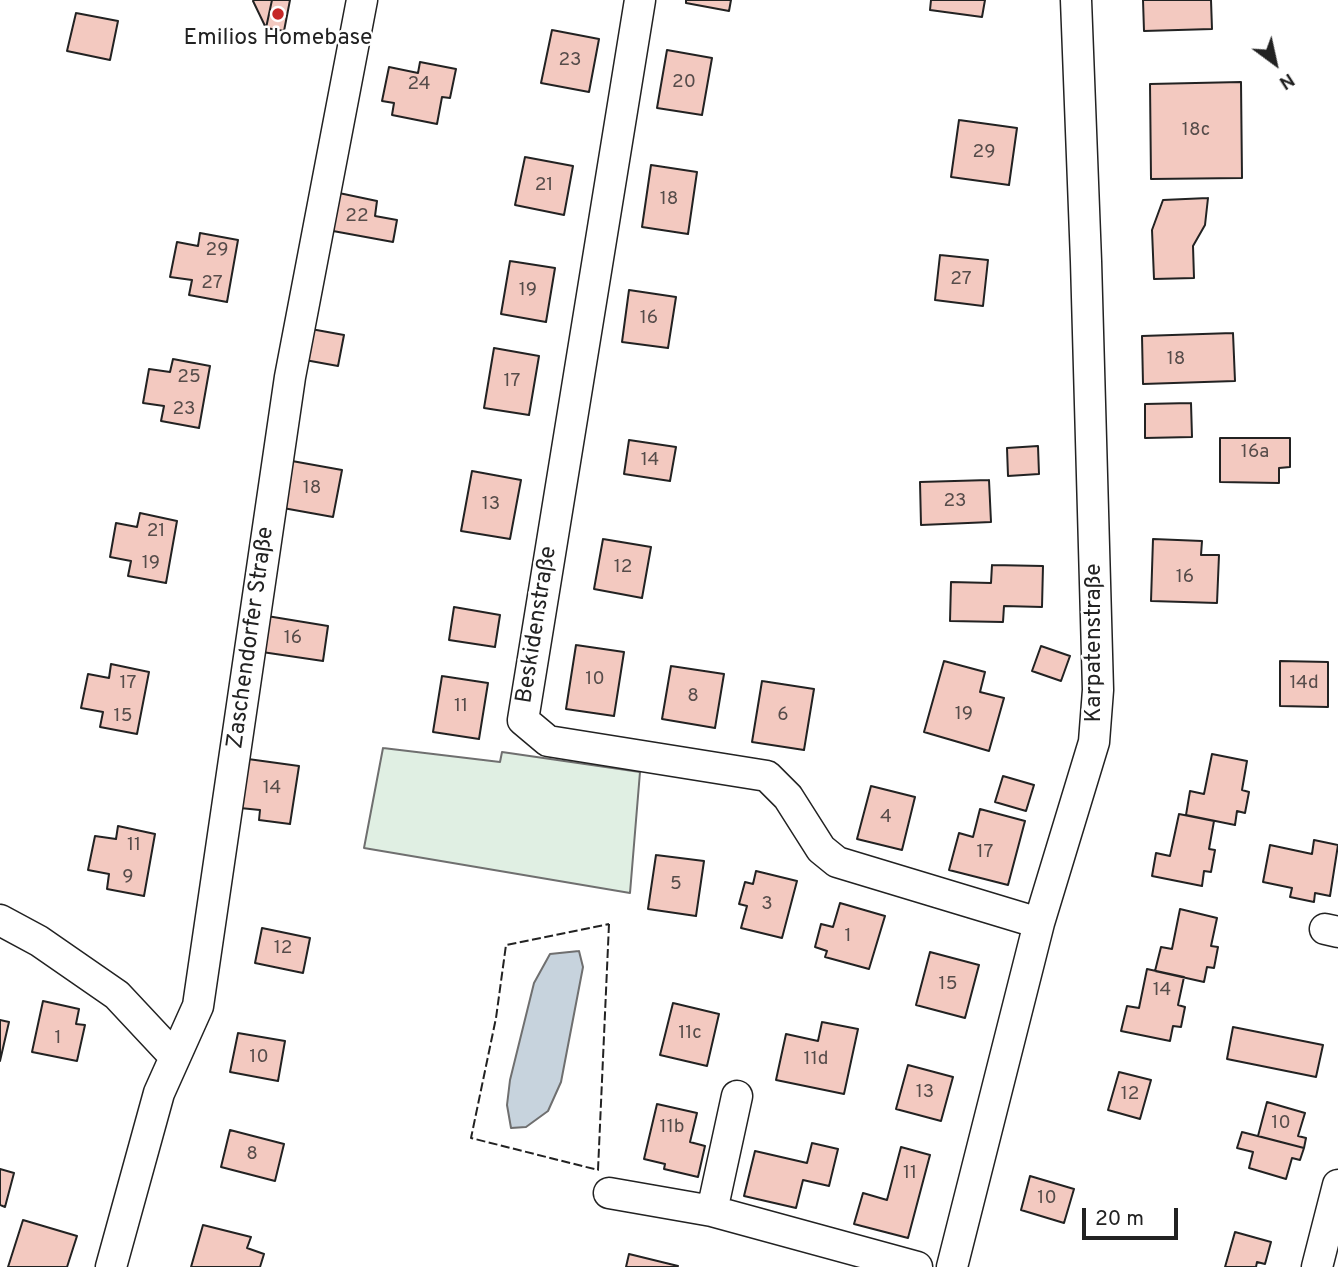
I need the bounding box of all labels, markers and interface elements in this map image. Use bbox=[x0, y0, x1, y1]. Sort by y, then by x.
marker: Emilios Homebase bbox=[270, 6, 286, 22]
place label: Emilios Homebase bbox=[184, 25, 372, 53]
north arrow bbox=[1240, 28, 1310, 98]
house number: 23 bbox=[558, 50, 582, 72]
text: N bbox=[1274, 67, 1299, 94]
house number: 20 bbox=[672, 72, 696, 94]
house number: 24 bbox=[407, 74, 431, 96]
house number: 18c bbox=[1182, 120, 1210, 142]
house number: 29 bbox=[973, 142, 995, 164]
house number: 21 bbox=[535, 175, 553, 197]
house number: 18 bbox=[660, 189, 678, 211]
house number: 22 bbox=[345, 206, 369, 228]
house number: 29 bbox=[206, 240, 228, 262]
house number: 27 bbox=[950, 269, 972, 291]
house number: 27 bbox=[201, 273, 223, 295]
house number: 19 bbox=[519, 280, 537, 302]
house number: 16 bbox=[640, 308, 658, 330]
house number: 18 bbox=[1167, 349, 1185, 371]
house number: 25 bbox=[177, 367, 201, 389]
house number: 17 bbox=[504, 371, 520, 393]
house number: 23 bbox=[172, 399, 196, 421]
house number: 16a bbox=[1241, 442, 1269, 464]
house number: 14 bbox=[641, 450, 659, 472]
house number: 18 bbox=[303, 478, 321, 500]
house number: 23 bbox=[943, 491, 967, 513]
house number: 13 bbox=[482, 494, 500, 516]
house number: 21 bbox=[147, 521, 165, 543]
street label: Zaschendorfer Straße bbox=[223, 525, 281, 751]
street label: Beskidenstraße bbox=[512, 544, 564, 706]
house number: 19 bbox=[142, 553, 160, 575]
house number: 12 bbox=[614, 557, 632, 579]
street label: Karpatenstraße bbox=[1081, 563, 1109, 723]
house number: 16 bbox=[1176, 567, 1194, 589]
house number: 16 bbox=[284, 628, 302, 650]
house number: 10 bbox=[585, 669, 605, 691]
house number: 17 bbox=[120, 673, 136, 695]
house number: 14d bbox=[1289, 673, 1319, 695]
house number: 8 bbox=[687, 686, 699, 708]
house number: 11 bbox=[454, 696, 468, 718]
house number: 19 bbox=[955, 704, 973, 726]
house number: 6 bbox=[777, 705, 789, 727]
house number: 15 bbox=[114, 706, 132, 728]
house number: 14 bbox=[263, 778, 281, 800]
house number: 4 bbox=[880, 807, 892, 829]
house number: 11 bbox=[127, 835, 141, 857]
house number: 17 bbox=[977, 842, 993, 864]
house number: 9 bbox=[122, 867, 134, 889]
house number: 5 bbox=[670, 874, 682, 896]
house number: 3 bbox=[761, 894, 773, 916]
house number: 1 bbox=[844, 926, 852, 948]
house number: 12 bbox=[274, 938, 292, 960]
house number: 15 bbox=[939, 974, 957, 996]
house number: 14 bbox=[1153, 980, 1171, 1002]
house number: 11c bbox=[678, 1023, 702, 1045]
house number: 1 bbox=[54, 1028, 62, 1050]
house number: 10 bbox=[249, 1047, 269, 1069]
house number: 11d bbox=[804, 1049, 828, 1071]
house number: 13 bbox=[916, 1082, 934, 1104]
house number: 12 bbox=[1121, 1084, 1139, 1106]
house number: 10 bbox=[1271, 1113, 1291, 1135]
house number: 11b bbox=[660, 1117, 684, 1139]
house number: 8 bbox=[246, 1144, 258, 1166]
house number: 11 bbox=[903, 1163, 917, 1185]
house number: 10 bbox=[1037, 1188, 1057, 1210]
scale bar bbox=[1086, 1194, 1182, 1238]
text: 20 m bbox=[1095, 1206, 1144, 1233]

